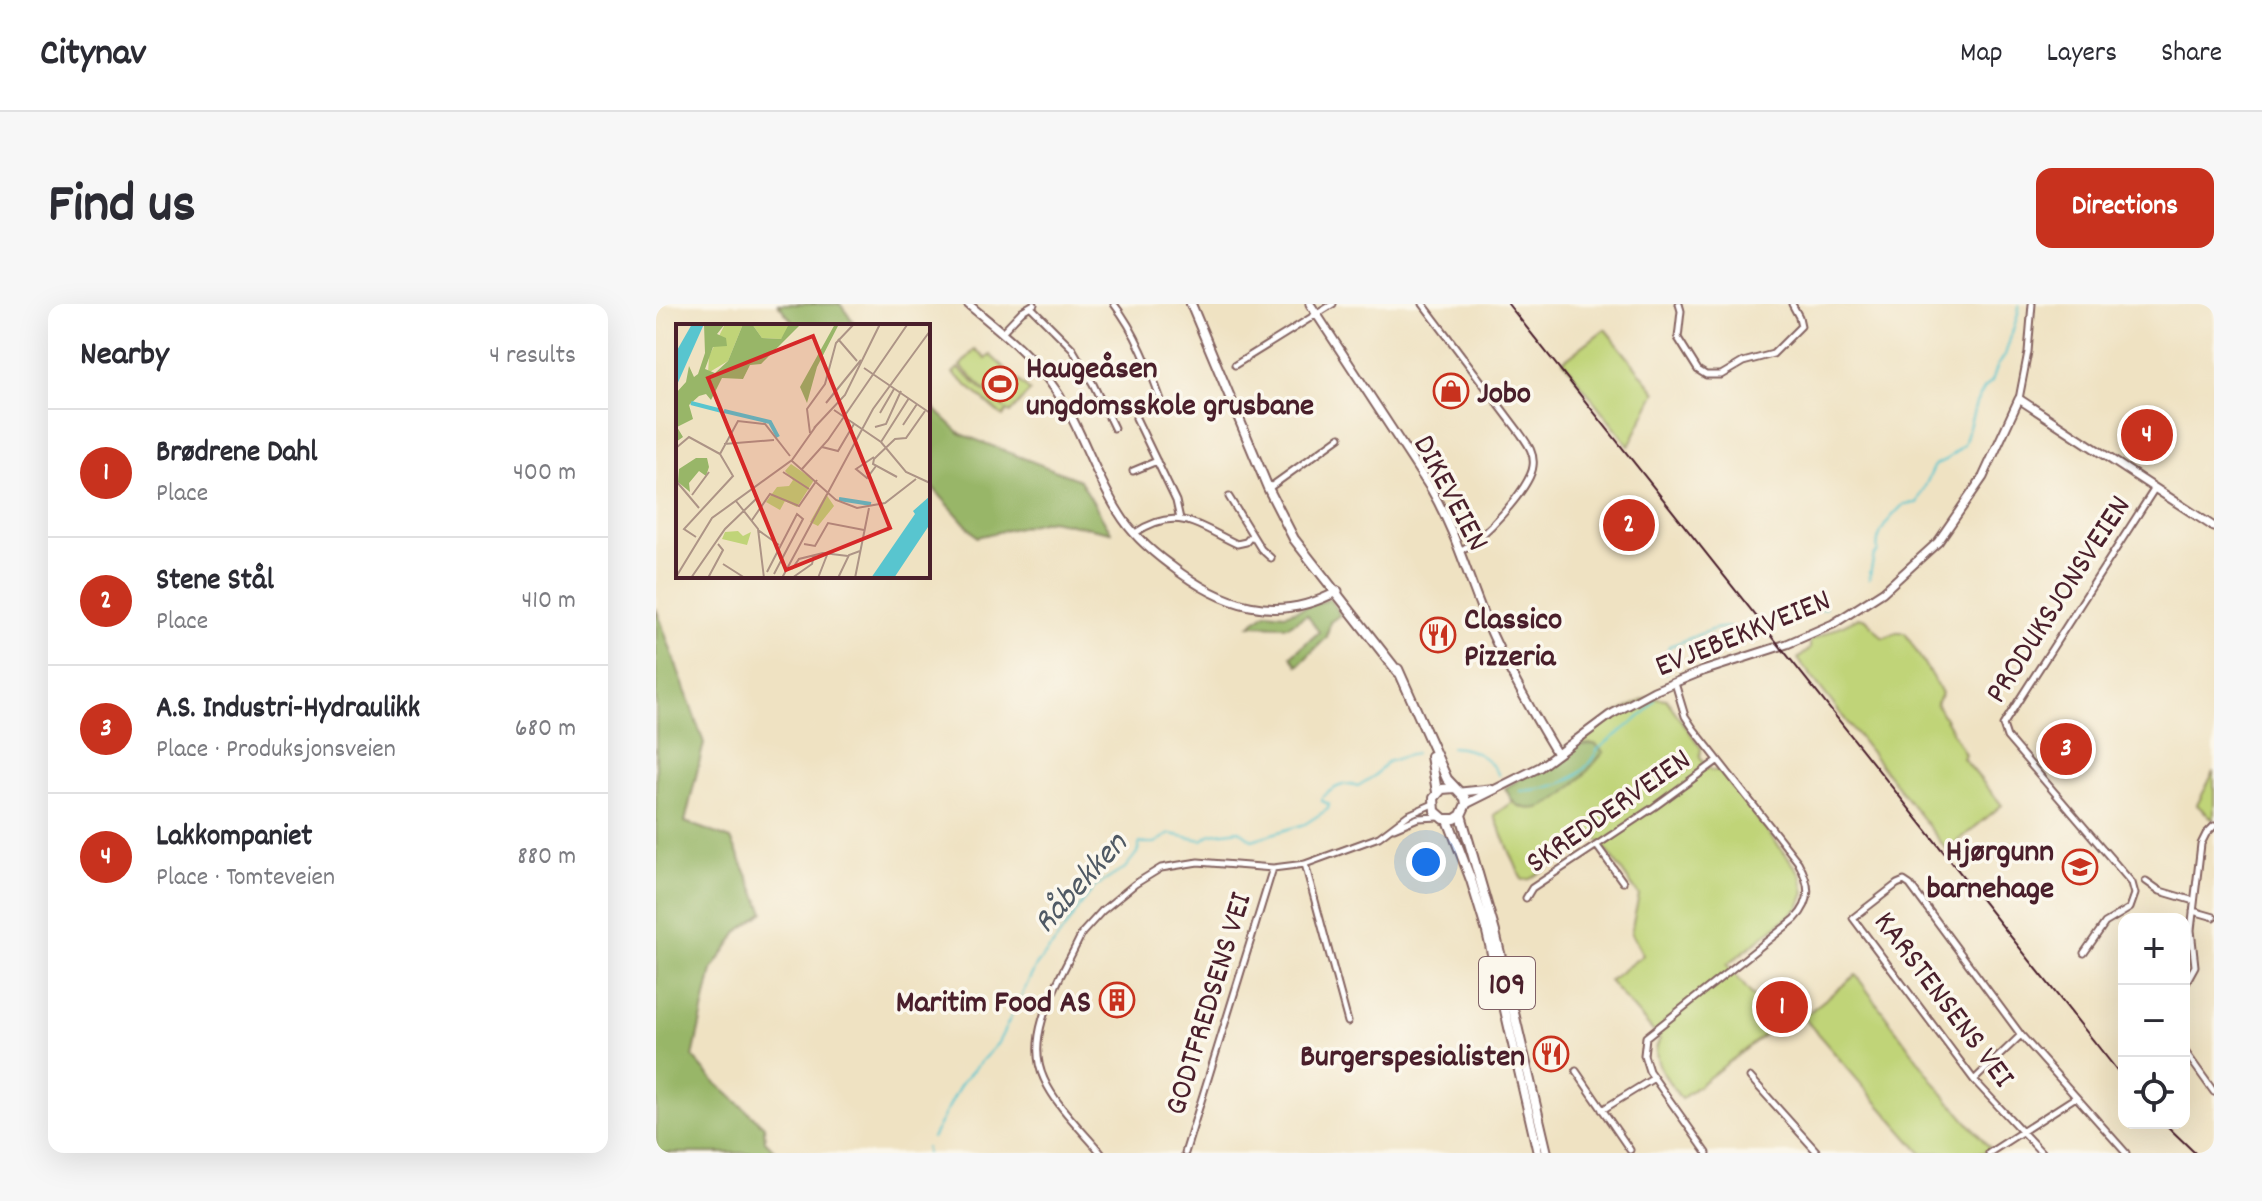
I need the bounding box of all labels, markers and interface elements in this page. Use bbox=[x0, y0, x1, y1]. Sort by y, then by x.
text: Citynav bbox=[40, 28, 146, 83]
text: Map bbox=[1960, 35, 2003, 75]
text: Layers bbox=[2047, 35, 2117, 75]
text: Share bbox=[2161, 35, 2222, 75]
text: Find us bbox=[48, 168, 196, 248]
button: Directions bbox=[2036, 168, 2214, 248]
inset map bbox=[676, 324, 930, 578]
text: Nearby bbox=[80, 332, 169, 381]
text: 4 results bbox=[489, 338, 576, 375]
place label: Haugeåsen ungdomsskole grusbane bbox=[1026, 348, 1314, 431]
sports icon: Haugeåsen ungdomsskole grusbane bbox=[981, 365, 1019, 403]
shop icon: Jobo bbox=[1432, 372, 1470, 410]
place label: Jobo bbox=[1477, 373, 1531, 419]
pin: 4 bbox=[2121, 405, 2173, 465]
street label: DIKEVEIEN bbox=[1399, 428, 1498, 561]
text: Brødrene Dahl bbox=[156, 433, 317, 476]
text: 1 bbox=[103, 455, 109, 492]
text: 400 m bbox=[513, 455, 576, 492]
text: Place bbox=[156, 476, 208, 513]
street label: PRODUKSJONSVEIEN bbox=[1976, 488, 2145, 714]
pin: 2 bbox=[1603, 495, 1655, 555]
text: Stene Stål bbox=[156, 561, 274, 604]
street label: EVJEBEKKVEIEN bbox=[1649, 580, 1839, 692]
text: 2 bbox=[100, 583, 112, 620]
text: 410 m bbox=[522, 583, 576, 620]
place label: Classico Pizzeria bbox=[1464, 599, 1562, 682]
text: Place bbox=[156, 604, 208, 641]
restaurant icon: Classico Pizzeria bbox=[1419, 616, 1457, 654]
text: A.S. Industri-Hydraulikk bbox=[156, 689, 420, 732]
text: 3 bbox=[100, 711, 112, 748]
text: 680 m bbox=[515, 711, 576, 748]
pin: 3 bbox=[2040, 719, 2092, 779]
text: Place · Produksjonsveien bbox=[156, 732, 396, 769]
street label: SKREDDERVEIEN bbox=[1518, 739, 1702, 887]
text: Lakkompaniet bbox=[156, 817, 312, 860]
water label: Råbekken bbox=[1023, 822, 1142, 946]
place label: Hjørgunn barnehage bbox=[1927, 831, 2054, 914]
text: 4 bbox=[101, 839, 111, 876]
text: 880 m bbox=[517, 839, 576, 876]
your location bbox=[1406, 842, 1446, 882]
school or university icon: Hjørgunn barnehage bbox=[2061, 848, 2099, 886]
text: Place · Tomteveien bbox=[156, 860, 335, 897]
street label: GODTFREDSENS VEI bbox=[1155, 887, 1266, 1121]
street label: KARSTENSENS VEI bbox=[1860, 903, 2024, 1099]
map controls bbox=[2118, 913, 2190, 1129]
button: + bbox=[2118, 913, 2190, 985]
road number: 109 bbox=[1479, 957, 1535, 1009]
pin: 1 bbox=[1756, 977, 1808, 1037]
building icon: Maritim Food AS bbox=[1098, 981, 1136, 1019]
place label: Maritim Food AS bbox=[896, 982, 1091, 1028]
button: − bbox=[2118, 985, 2190, 1057]
restaurant icon: Burgerspesialisten bbox=[1532, 1035, 1570, 1073]
place label: Burgerspesialisten bbox=[1300, 1036, 1525, 1082]
button: locate bbox=[2118, 1057, 2190, 1129]

